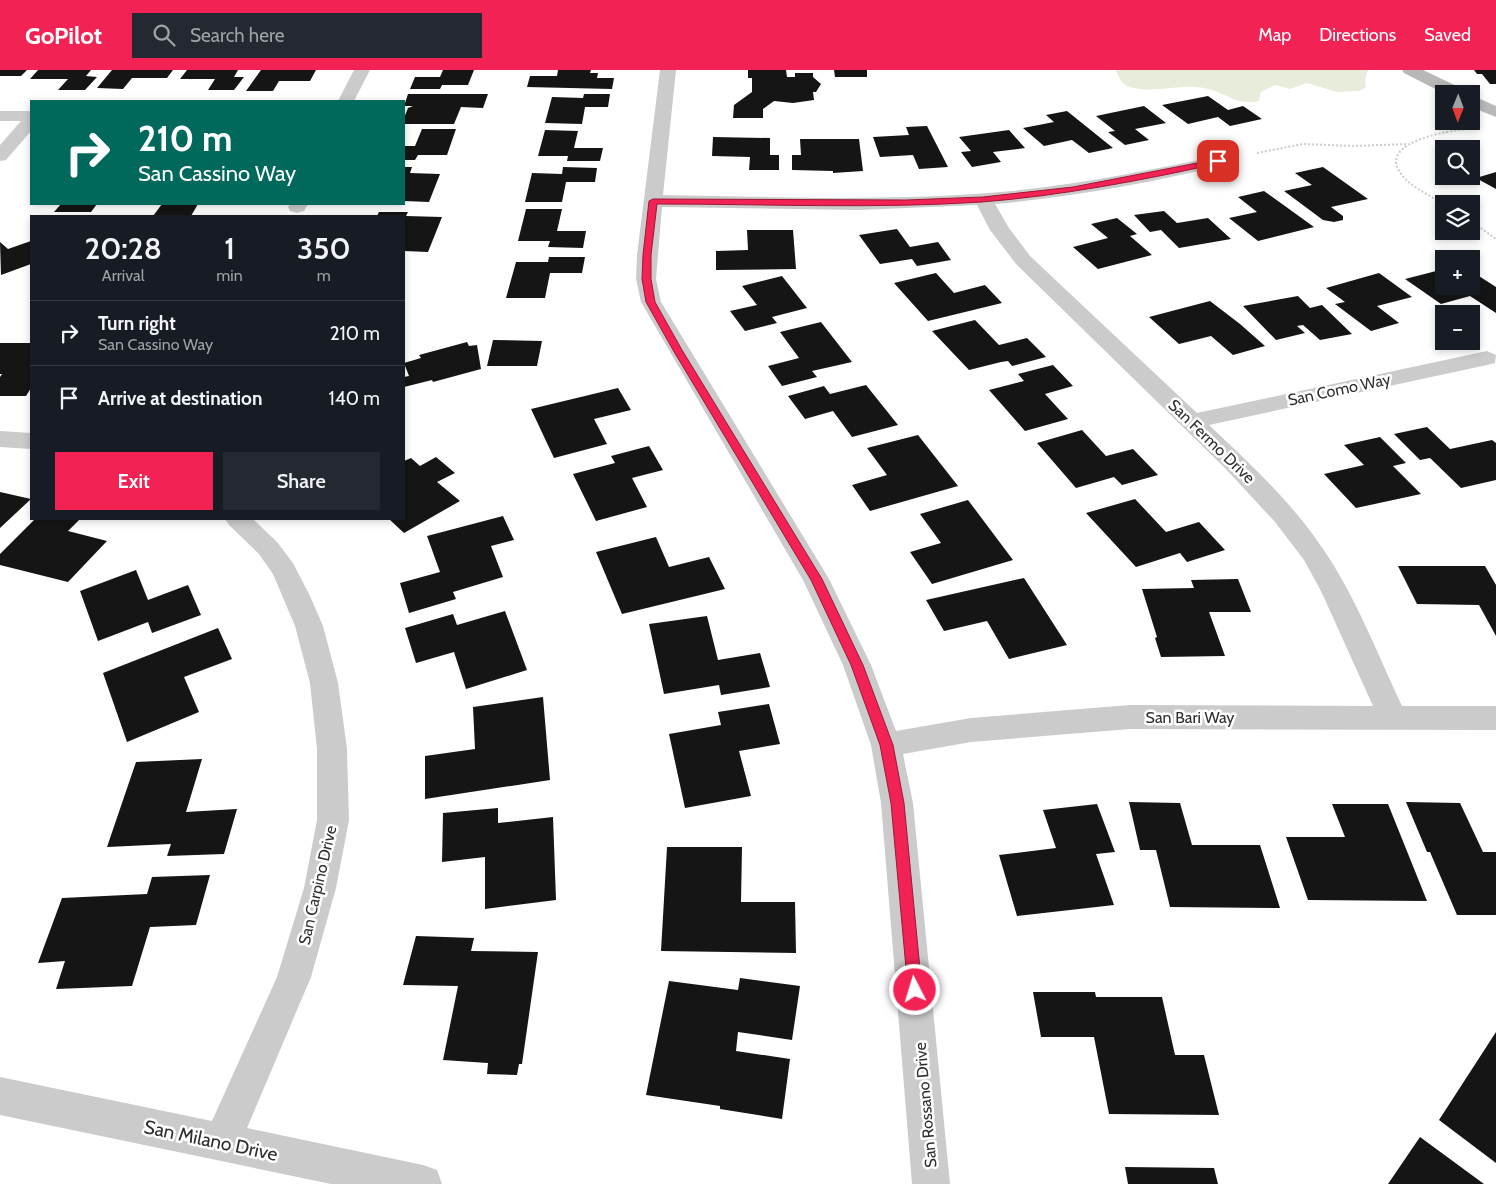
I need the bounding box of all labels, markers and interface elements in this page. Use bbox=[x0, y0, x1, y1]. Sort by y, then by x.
search box bbox=[132, 13, 482, 58]
text: GoPilot bbox=[25, 21, 102, 50]
icon: search bbox=[150, 21, 178, 49]
text: Search here bbox=[190, 24, 284, 47]
text: Map bbox=[1258, 24, 1291, 46]
text: Directions bbox=[1319, 24, 1396, 46]
text: Saved bbox=[1424, 24, 1471, 46]
north arrow bbox=[1435, 85, 1480, 130]
map controls bbox=[1435, 85, 1480, 350]
text: 210 m bbox=[138, 117, 232, 160]
icon: right bbox=[55, 120, 120, 185]
pin bbox=[1197, 140, 1239, 182]
button: search bbox=[1435, 140, 1480, 185]
icon: arrive bbox=[1204, 147, 1232, 175]
text: San Cassino Way bbox=[138, 160, 296, 187]
button: layers bbox=[1435, 195, 1480, 240]
text: 20:28 bbox=[84, 230, 162, 267]
text: 1 bbox=[224, 230, 235, 267]
text: 350 bbox=[297, 230, 351, 267]
button: + bbox=[1435, 250, 1480, 295]
text: Arrival bbox=[102, 266, 144, 285]
text: min bbox=[216, 266, 243, 285]
text: m bbox=[317, 266, 331, 285]
button: − bbox=[1435, 305, 1480, 350]
text: Turn right bbox=[98, 312, 176, 335]
icon: right bbox=[55, 319, 83, 347]
text: 210 m bbox=[330, 322, 380, 345]
text: San Cassino Way bbox=[98, 335, 213, 354]
street label: San Como Way bbox=[1286, 369, 1392, 410]
icon: arrive bbox=[55, 384, 83, 412]
text: Arrive at destination bbox=[98, 387, 262, 410]
text: 140 m bbox=[329, 387, 380, 410]
street label: San Fermo Drive bbox=[1164, 395, 1259, 487]
button: Exit bbox=[55, 452, 213, 510]
button: Share bbox=[223, 452, 380, 510]
street label: San Bari Way bbox=[1146, 708, 1234, 727]
street label: San Carpino Drive bbox=[295, 824, 340, 947]
position arrow bbox=[888, 963, 940, 1015]
street label: San Rossano Drive bbox=[911, 1041, 940, 1168]
street label: San Milano Drive bbox=[142, 1115, 280, 1166]

